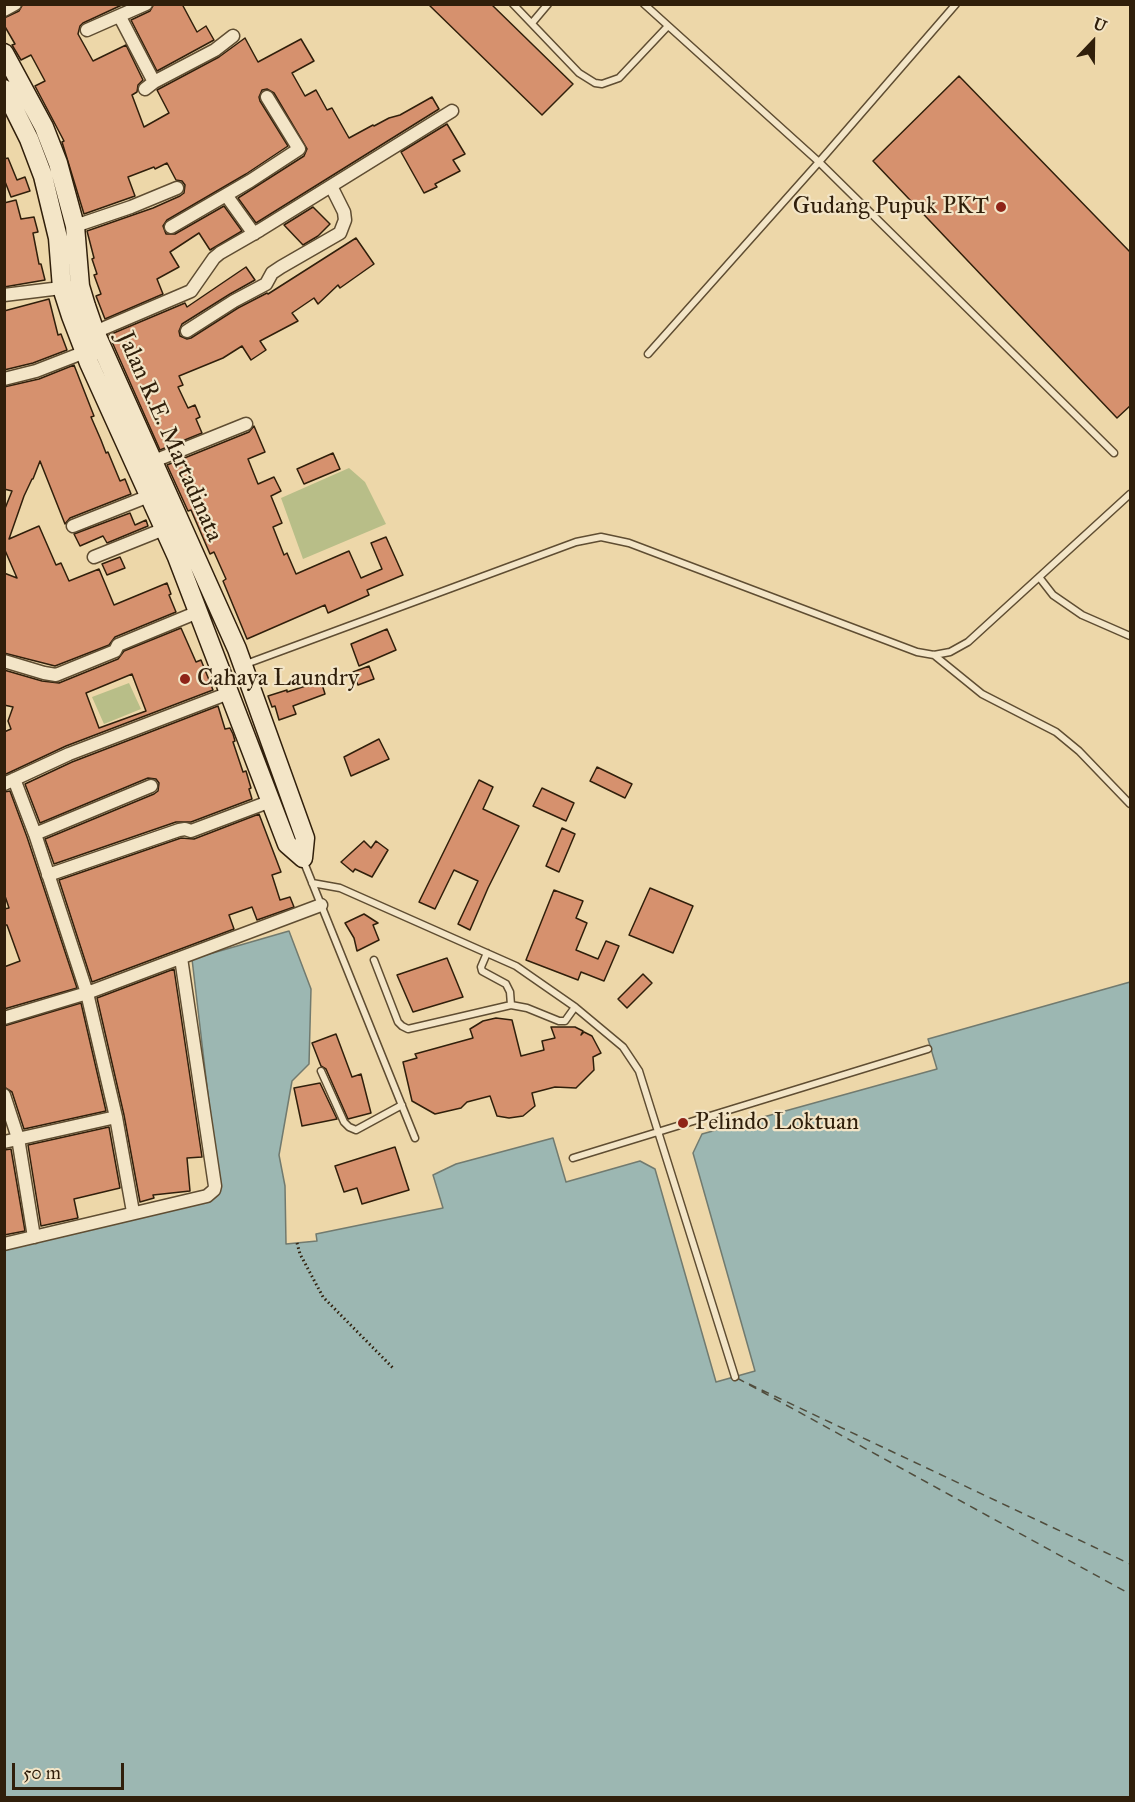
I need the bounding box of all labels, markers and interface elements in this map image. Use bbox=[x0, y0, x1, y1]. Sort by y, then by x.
north arrow bbox=[1063, 12, 1123, 72]
text: U bbox=[1091, 14, 1109, 36]
place label: Gudang Pupuk PKT bbox=[793, 193, 989, 221]
marker: Gudang Pupuk PKT bbox=[994, 200, 1008, 214]
street label: Jalan R.E. Martadinata bbox=[110, 328, 228, 546]
place label: Cahaya Laundry bbox=[197, 665, 359, 693]
marker: Cahaya Laundry bbox=[178, 672, 192, 686]
place label: Pelindo Loktuan bbox=[695, 1109, 859, 1137]
marker: Pelindo Loktuan bbox=[676, 1116, 690, 1130]
scale bar bbox=[15, 1751, 128, 1789]
text: 50 m bbox=[23, 1762, 61, 1784]

